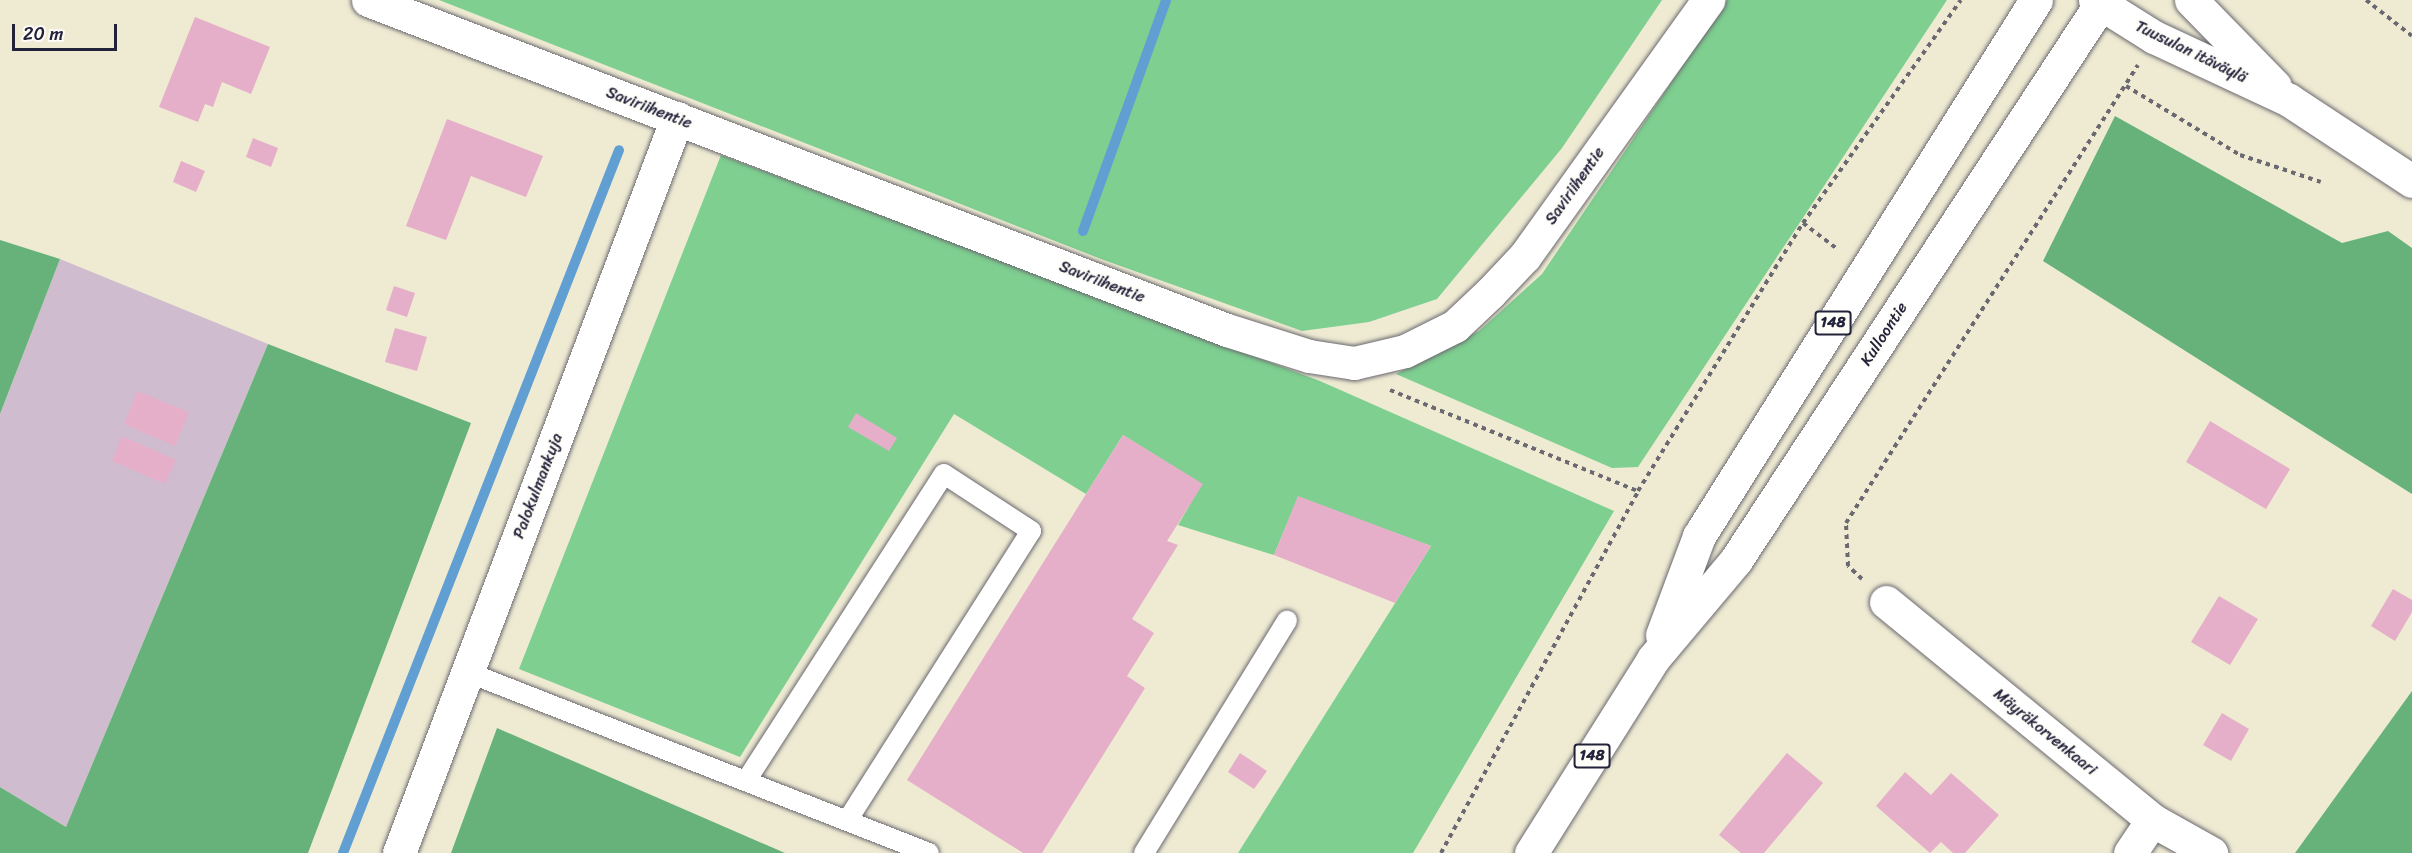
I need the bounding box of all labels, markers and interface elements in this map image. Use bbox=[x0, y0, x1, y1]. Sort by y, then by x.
scale bar bbox=[15, 12, 120, 50]
street label: Tuusulan itäväylä bbox=[2132, 17, 2250, 87]
text: 20 m bbox=[23, 18, 63, 50]
street label: Saviriihentie bbox=[603, 83, 695, 133]
street label: Saviriihentie bbox=[1541, 144, 1609, 228]
street label: Saviriihentie bbox=[1056, 257, 1148, 307]
street label: Kulloontie bbox=[1856, 299, 1912, 369]
road number: 148 bbox=[1814, 311, 1852, 335]
street label: Palokulmankuja bbox=[509, 431, 567, 541]
street label: Mäyräkorvenkaari bbox=[1990, 685, 2100, 779]
road number: 148 bbox=[1572, 744, 1612, 768]

